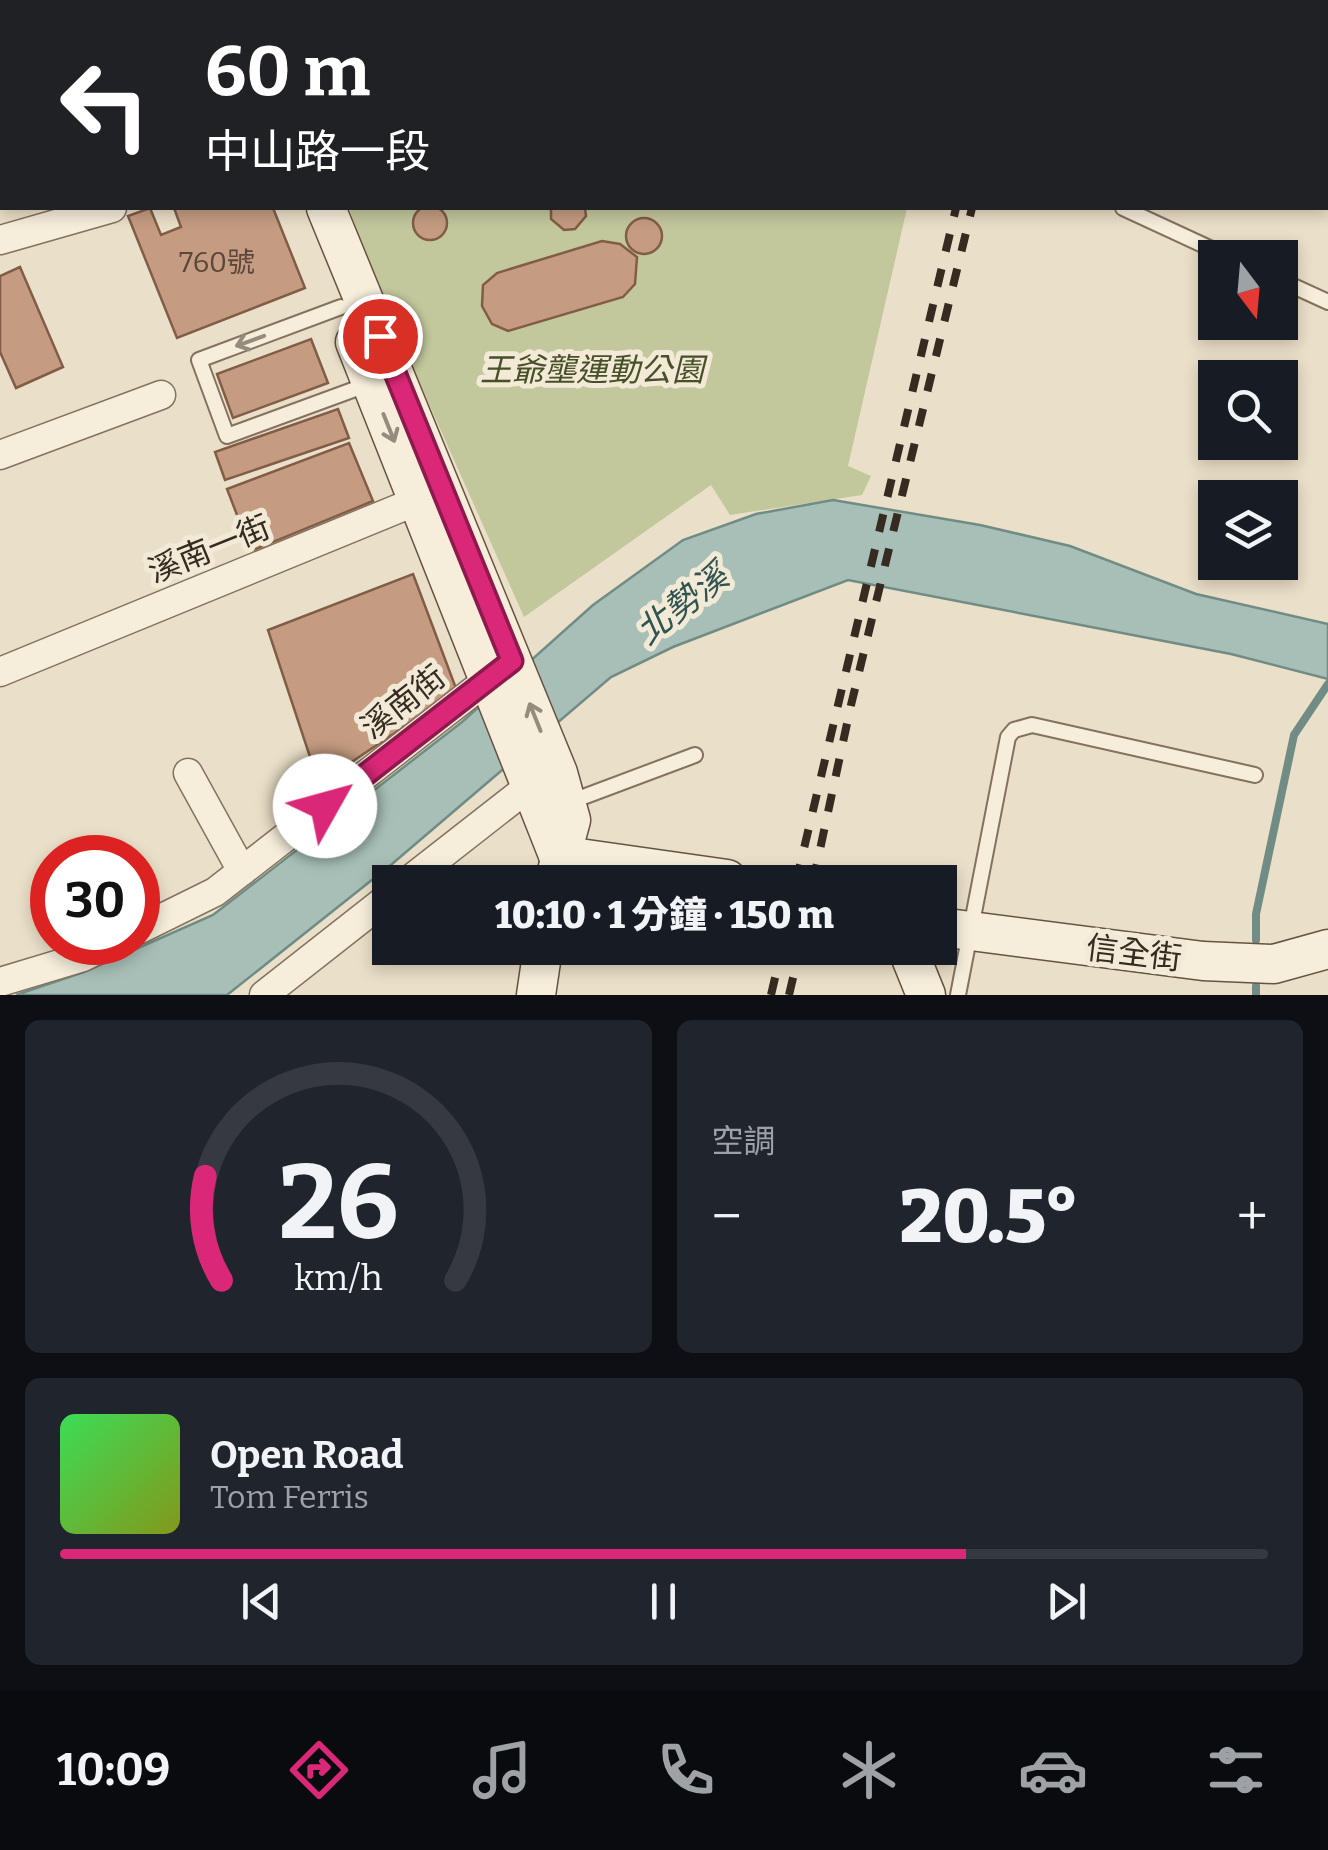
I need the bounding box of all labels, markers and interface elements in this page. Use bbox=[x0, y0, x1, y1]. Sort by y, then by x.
text: 60 m bbox=[205, 30, 370, 114]
icon: left bbox=[40, 40, 170, 170]
text: 中山路一段 bbox=[205, 125, 430, 179]
north arrow bbox=[1198, 240, 1298, 340]
map controls bbox=[1198, 240, 1298, 580]
house number: 760號 bbox=[179, 246, 255, 279]
pin bbox=[338, 294, 423, 379]
icon: arrive bbox=[353, 309, 408, 364]
one-way arrow bbox=[235, 334, 265, 352]
park label: 王爺壟運動公園 bbox=[480, 351, 708, 389]
button: search bbox=[1198, 360, 1298, 460]
one-way arrow bbox=[381, 413, 399, 443]
button: layers bbox=[1198, 480, 1298, 580]
street label: 溪南一街 bbox=[143, 507, 275, 591]
water label: 北勢溪 bbox=[628, 552, 740, 653]
street label: 溪南街 bbox=[353, 657, 453, 747]
one-way arrow bbox=[525, 702, 543, 733]
position arrow bbox=[273, 754, 377, 858]
speed limit sign: 30 bbox=[30, 835, 160, 965]
text: 10:10 · 1 分鐘 · 150 m bbox=[495, 892, 834, 938]
street label: 信全街 bbox=[1084, 928, 1184, 978]
text: 空調 bbox=[712, 1122, 776, 1160]
text: 26 bbox=[278, 1141, 398, 1266]
text: 20.5° bbox=[899, 1172, 1079, 1262]
text: − bbox=[712, 1184, 742, 1250]
text: + bbox=[1237, 1184, 1268, 1250]
text: km/h bbox=[294, 1257, 382, 1299]
text: Open Road bbox=[210, 1432, 403, 1478]
text: Tom Ferris bbox=[210, 1478, 369, 1516]
icon: previous bbox=[234, 1574, 289, 1629]
icon: pause bbox=[636, 1574, 691, 1629]
icon: next bbox=[1039, 1574, 1094, 1629]
icon: directions bbox=[284, 1735, 354, 1805]
icon: music bbox=[467, 1735, 537, 1805]
icon: phone bbox=[651, 1735, 721, 1805]
icon: climate bbox=[834, 1735, 904, 1805]
icon: car bbox=[1018, 1735, 1088, 1805]
icon: filters bbox=[1201, 1735, 1271, 1805]
text: 10:09 bbox=[57, 1743, 170, 1797]

